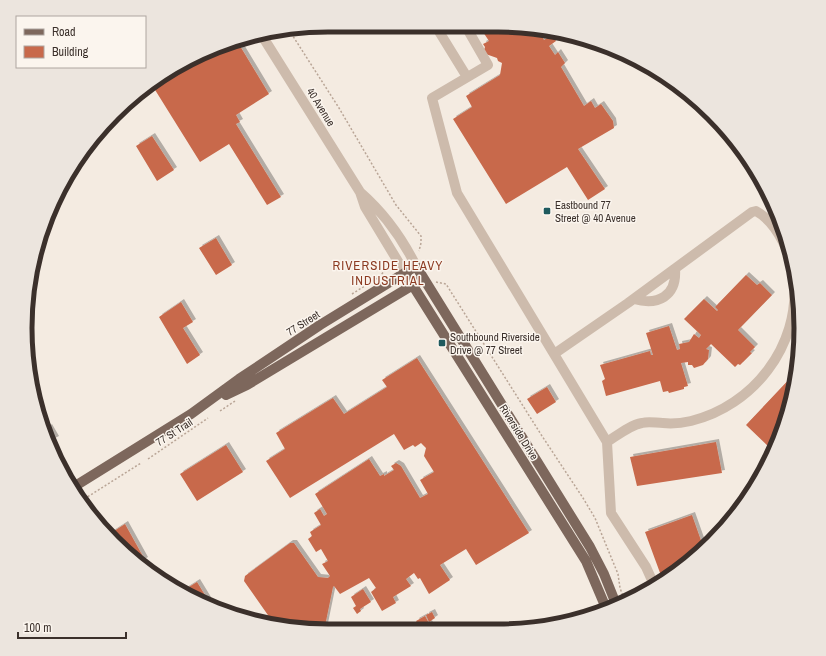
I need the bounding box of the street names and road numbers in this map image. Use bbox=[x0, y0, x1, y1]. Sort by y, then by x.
street label: 40 Avenue bbox=[304, 85, 338, 129]
street label: 77 Street bbox=[284, 307, 323, 339]
street label: Riverside Drive bbox=[496, 402, 542, 462]
street label: 77 St Trail bbox=[153, 415, 195, 449]

